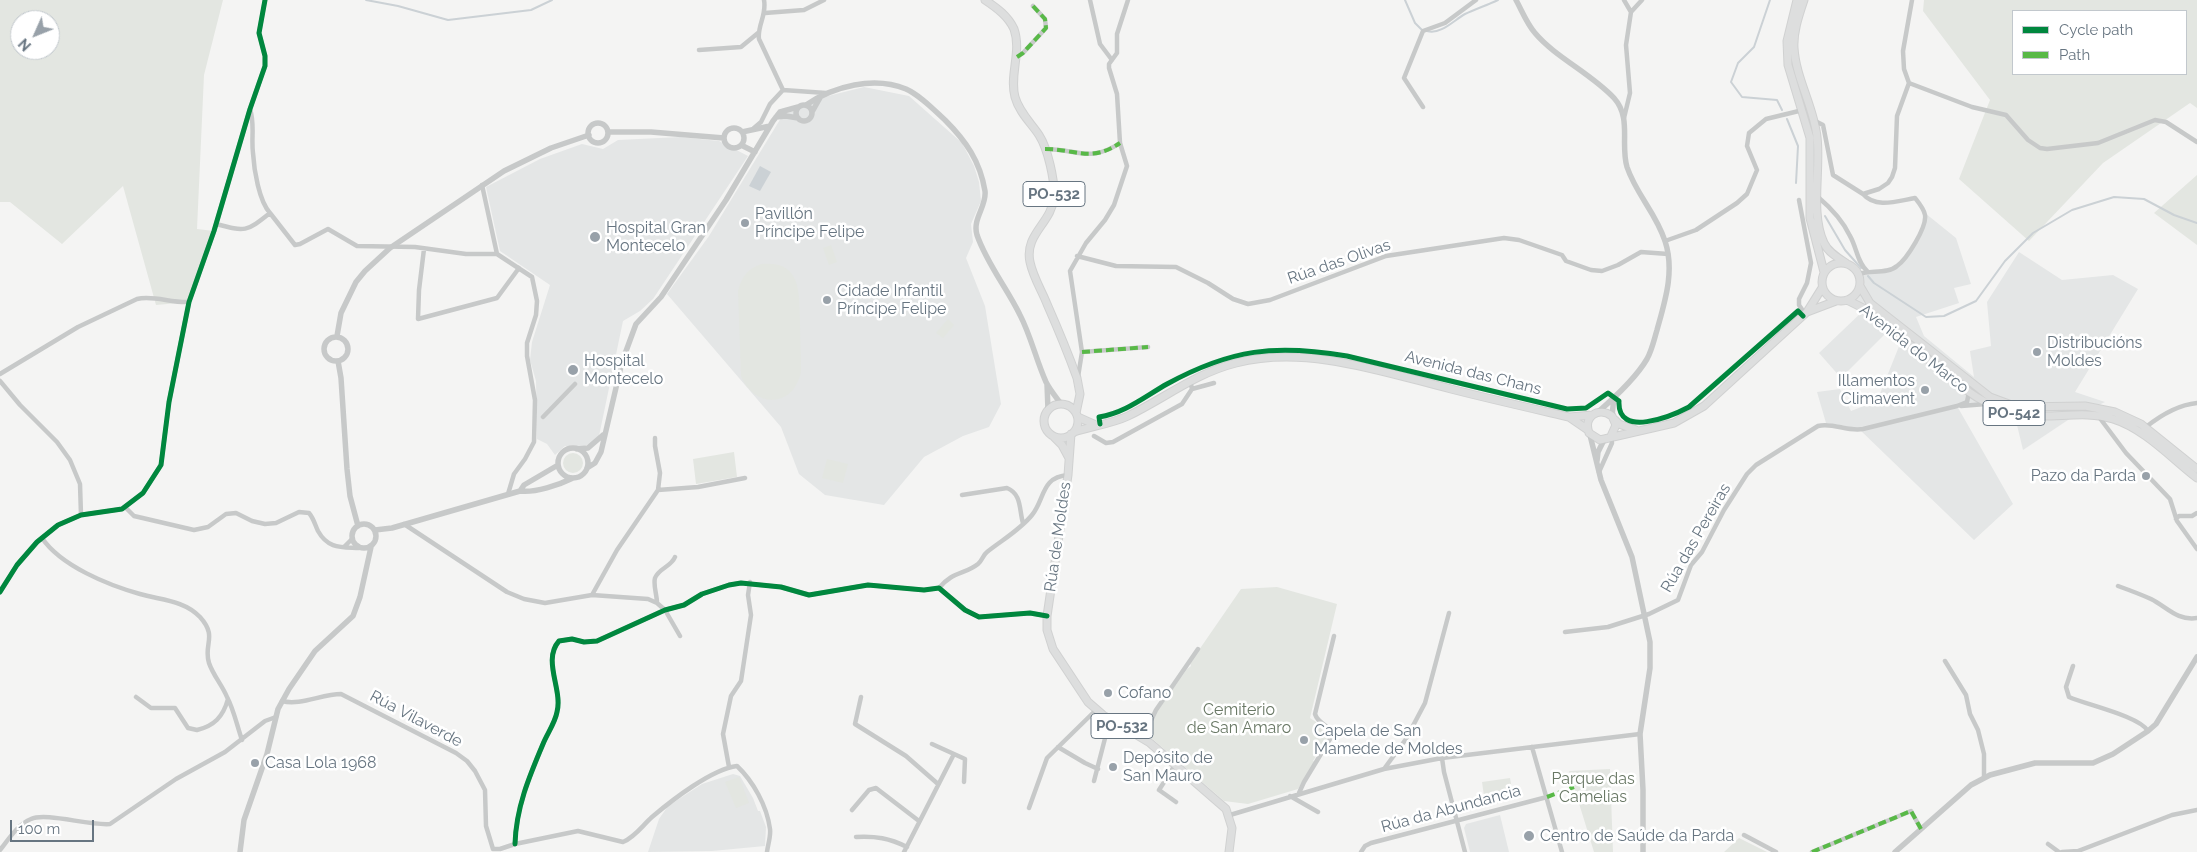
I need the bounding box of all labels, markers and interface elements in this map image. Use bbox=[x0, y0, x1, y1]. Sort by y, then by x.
north arrow bbox=[10, 10, 60, 60]
legend bbox=[2012, 10, 2187, 75]
text: Cycle path bbox=[2059, 21, 2133, 39]
text: N bbox=[15, 35, 34, 54]
text: Path bbox=[2059, 46, 2090, 64]
road number: PO-532 bbox=[1023, 182, 1085, 206]
place label: Pavillón Príncipe Felipe bbox=[755, 204, 864, 242]
marker: Pavillón Príncipe Felipe bbox=[739, 217, 751, 229]
place label: Hospital Gran Montecelo bbox=[606, 218, 706, 256]
marker: Hospital Gran Montecelo bbox=[588, 230, 602, 244]
street label: Rúa das Olivas bbox=[1285, 235, 1393, 289]
place label: Cidade Infantil Príncipe Felipe bbox=[837, 281, 946, 319]
marker: Cidade Infantil Príncipe Felipe bbox=[821, 294, 833, 306]
street label: Avenida do Marco bbox=[1856, 300, 1972, 398]
place label: Distribucións Moldes bbox=[2047, 333, 2142, 371]
marker: Distribucións Moldes bbox=[2031, 346, 2043, 358]
street label: Avenida das Chans bbox=[1403, 347, 1543, 399]
place label: Hospital Montecelo bbox=[584, 351, 663, 389]
marker: Hospital Montecelo bbox=[566, 363, 580, 377]
place label: Illamentos Climavent bbox=[1838, 371, 1915, 409]
marker: Illamentos Climavent bbox=[1919, 384, 1931, 396]
road number: PO-542 bbox=[1983, 400, 2045, 426]
place label: Pazo da Parda bbox=[2031, 466, 2136, 486]
marker: Pazo da Parda bbox=[2140, 470, 2152, 482]
street label: Rúa das Pereiras bbox=[1657, 480, 1735, 596]
street label: Rúa de Moldes bbox=[1041, 481, 1075, 593]
place label: Cofano bbox=[1118, 683, 1171, 703]
street label: Rúa Vilaverde bbox=[366, 687, 466, 751]
marker: Cofano bbox=[1102, 687, 1114, 699]
park label: Cemiterio de San Amaro bbox=[1187, 700, 1291, 738]
road number: PO-532 bbox=[1091, 714, 1153, 738]
place label: Capela de San Mamede de Moldes bbox=[1314, 721, 1462, 759]
marker: Capela de San Mamede de Moldes bbox=[1298, 734, 1310, 746]
place label: Depósito de San Mauro bbox=[1123, 748, 1213, 786]
place label: Casa Lola 1968 bbox=[265, 753, 376, 773]
marker: Casa Lola 1968 bbox=[249, 757, 261, 769]
marker: Depósito de San Mauro bbox=[1107, 761, 1119, 773]
park label: Parque das Camelias bbox=[1551, 769, 1635, 807]
street label: Rúa da Abundancia bbox=[1379, 781, 1523, 837]
scale bar bbox=[12, 810, 96, 842]
text: 100 m bbox=[18, 820, 60, 838]
place label: Centro de Saúde da Parda bbox=[1540, 826, 1734, 846]
marker: Centro de Saúde da Parda bbox=[1522, 829, 1536, 843]

